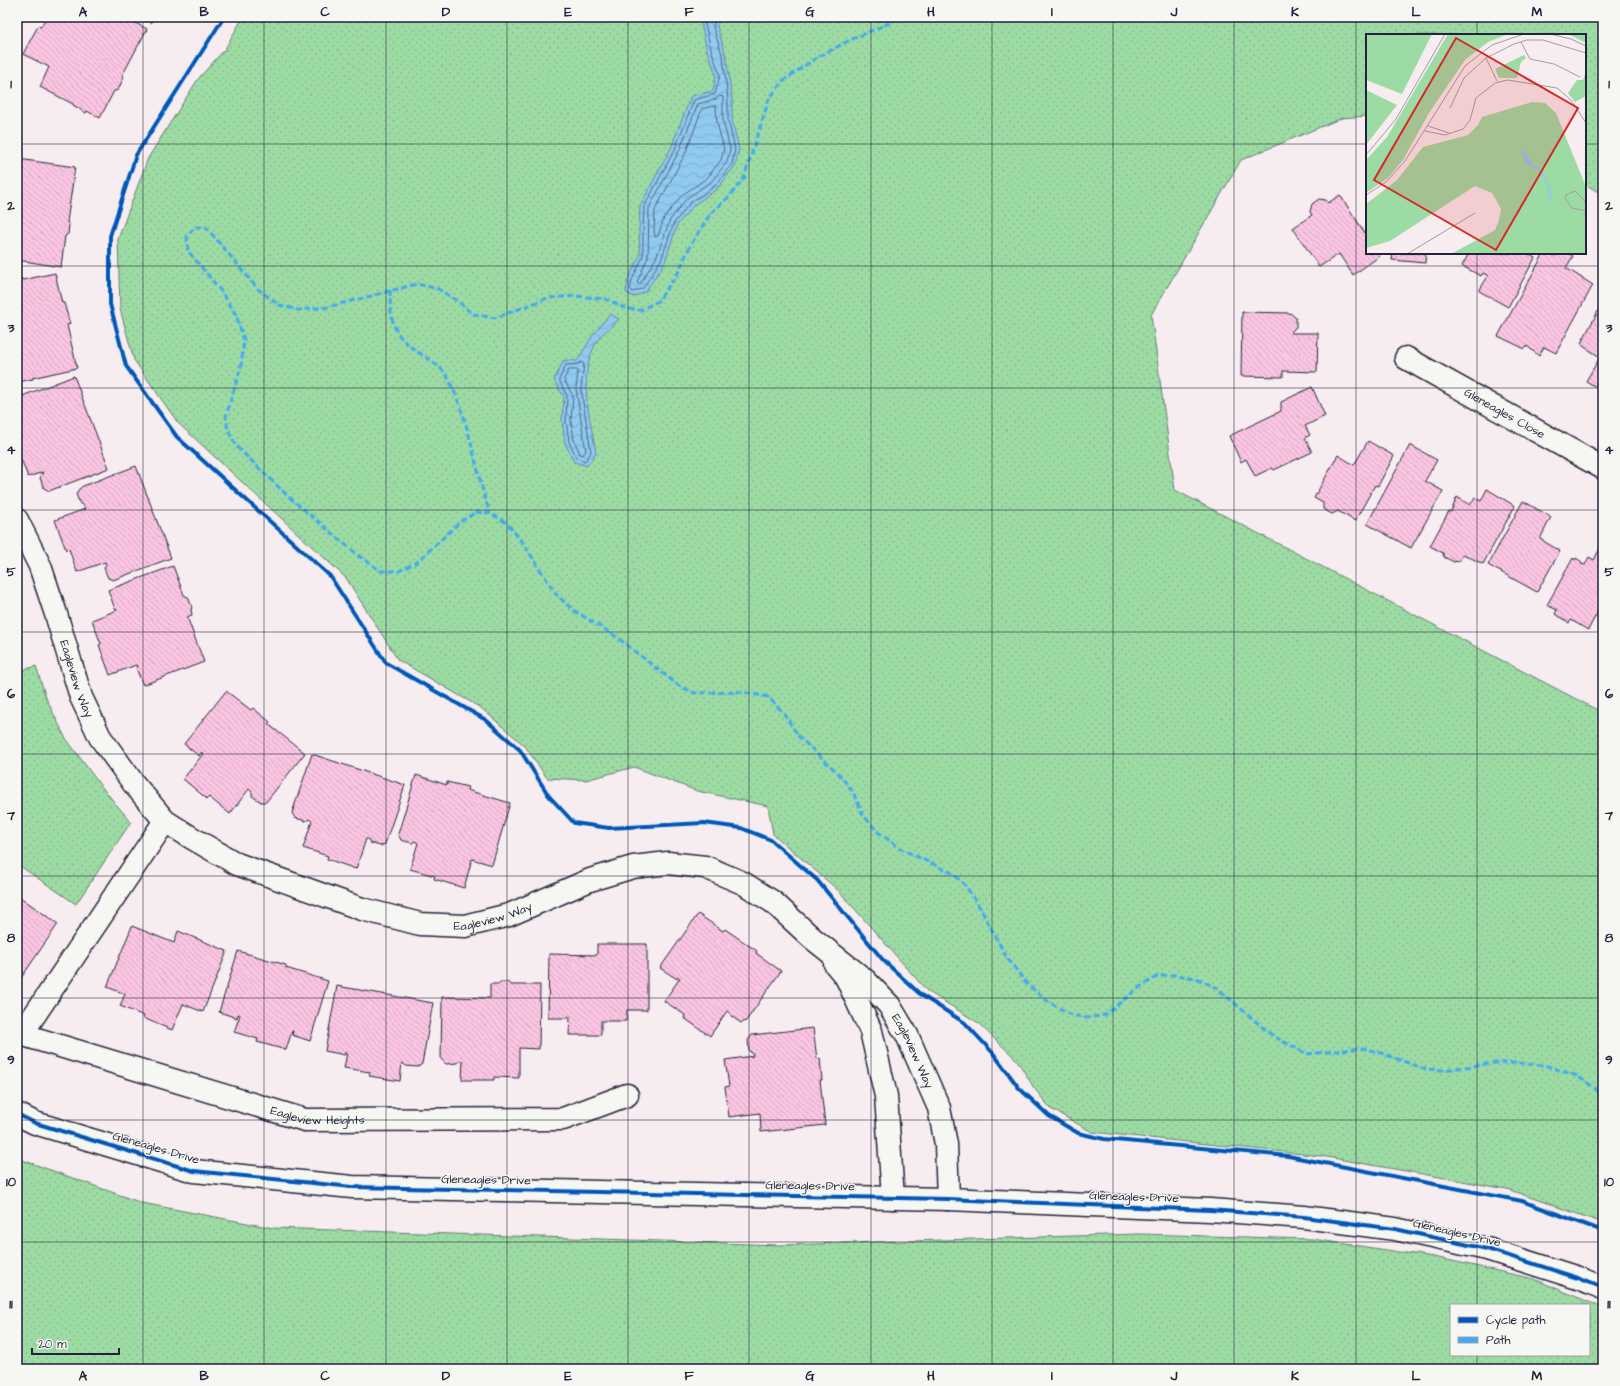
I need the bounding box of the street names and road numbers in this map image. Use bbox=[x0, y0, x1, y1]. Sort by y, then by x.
street label: Gleneagles Close bbox=[1461, 384, 1549, 443]
street label: Eagleview Way bbox=[56, 638, 98, 721]
street label: Eagleview Way bbox=[453, 897, 535, 935]
street label: Eagleview Way bbox=[888, 1011, 938, 1092]
street label: Eagleview Heights bbox=[268, 1102, 365, 1129]
street label: Gleneagles Drive bbox=[110, 1127, 202, 1170]
street label: Gleneagles Drive bbox=[441, 1171, 531, 1190]
street label: Gleneagles Drive bbox=[765, 1177, 855, 1196]
street label: Gleneagles Drive bbox=[1089, 1187, 1180, 1208]
street label: Gleneagles Drive bbox=[1411, 1215, 1503, 1252]

